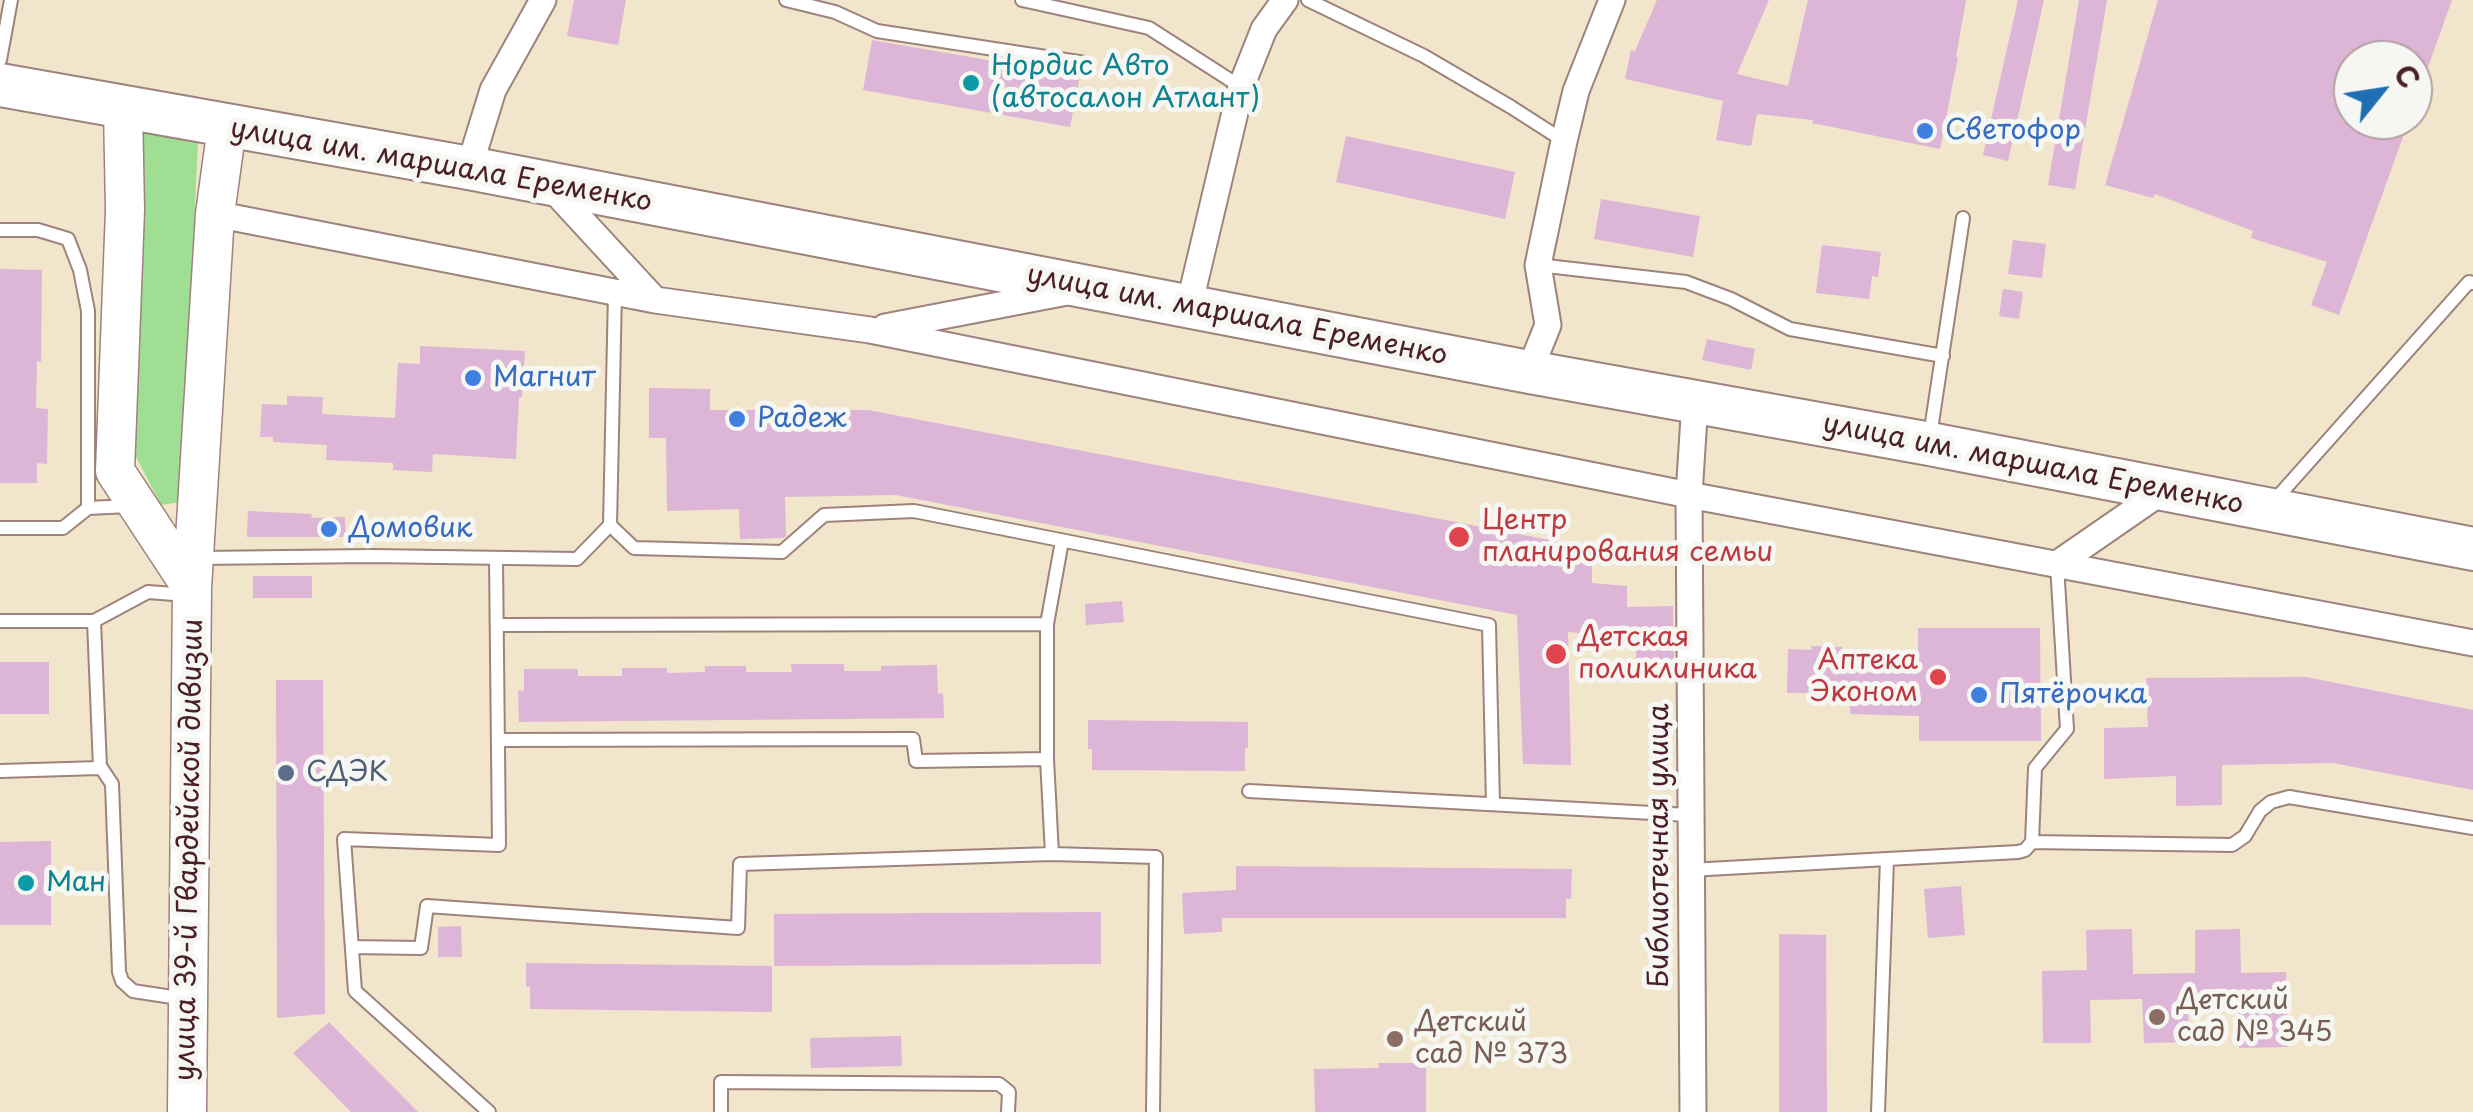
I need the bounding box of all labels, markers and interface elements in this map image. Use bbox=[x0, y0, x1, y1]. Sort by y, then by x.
north arrow bbox=[2333, 40, 2433, 140]
place label: Нордис Авто (автосалон Атлант) bbox=[991, 50, 1260, 116]
text: С bbox=[2384, 56, 2432, 96]
marker: Нордис Авто (автосалон Атлант) bbox=[960, 72, 982, 94]
street label: улица им. маршала Еременко bbox=[227, 112, 655, 220]
place label: Светофор bbox=[1945, 114, 2081, 148]
marker: Светофор bbox=[1914, 120, 1936, 142]
street label: улица им. маршала Еременко bbox=[1024, 259, 1450, 373]
place label: Магнит bbox=[493, 361, 595, 395]
marker: Магнит bbox=[462, 367, 484, 389]
place label: Радеж bbox=[757, 402, 846, 436]
marker: Радеж bbox=[726, 408, 748, 430]
street label: улица им. маршала Еременко bbox=[1820, 408, 2246, 522]
place label: Центр планирования семьи bbox=[1482, 504, 1773, 570]
place label: Домовик bbox=[349, 512, 472, 546]
marker: Домовик bbox=[318, 518, 340, 540]
marker: Центр планирования семьи bbox=[1446, 524, 1472, 550]
street label: улица 39-й Гвардейской дивизии bbox=[169, 619, 211, 1081]
place label: Детская поликлиника bbox=[1578, 621, 1757, 687]
marker: Детская поликлиника bbox=[1543, 641, 1569, 667]
place label: Аптека Эконом bbox=[1810, 644, 1918, 710]
marker: Аптека Эконом bbox=[1927, 666, 1949, 688]
place label: Пятёрочка bbox=[1999, 678, 2147, 712]
marker: Пятёрочка bbox=[1968, 684, 1990, 706]
street label: Библиотечная улица bbox=[1643, 704, 1677, 988]
place label: СДЭК bbox=[306, 756, 388, 790]
marker: СДЭК bbox=[275, 762, 297, 784]
place label: Ман bbox=[46, 866, 106, 900]
marker: Ман bbox=[15, 872, 37, 894]
place label: Детский сад № 345 bbox=[2177, 984, 2332, 1050]
place label: Детский сад № 373 bbox=[1415, 1006, 1568, 1072]
marker: Детский сад № 345 bbox=[2146, 1006, 2168, 1028]
marker: Детский сад № 373 bbox=[1384, 1028, 1406, 1050]

